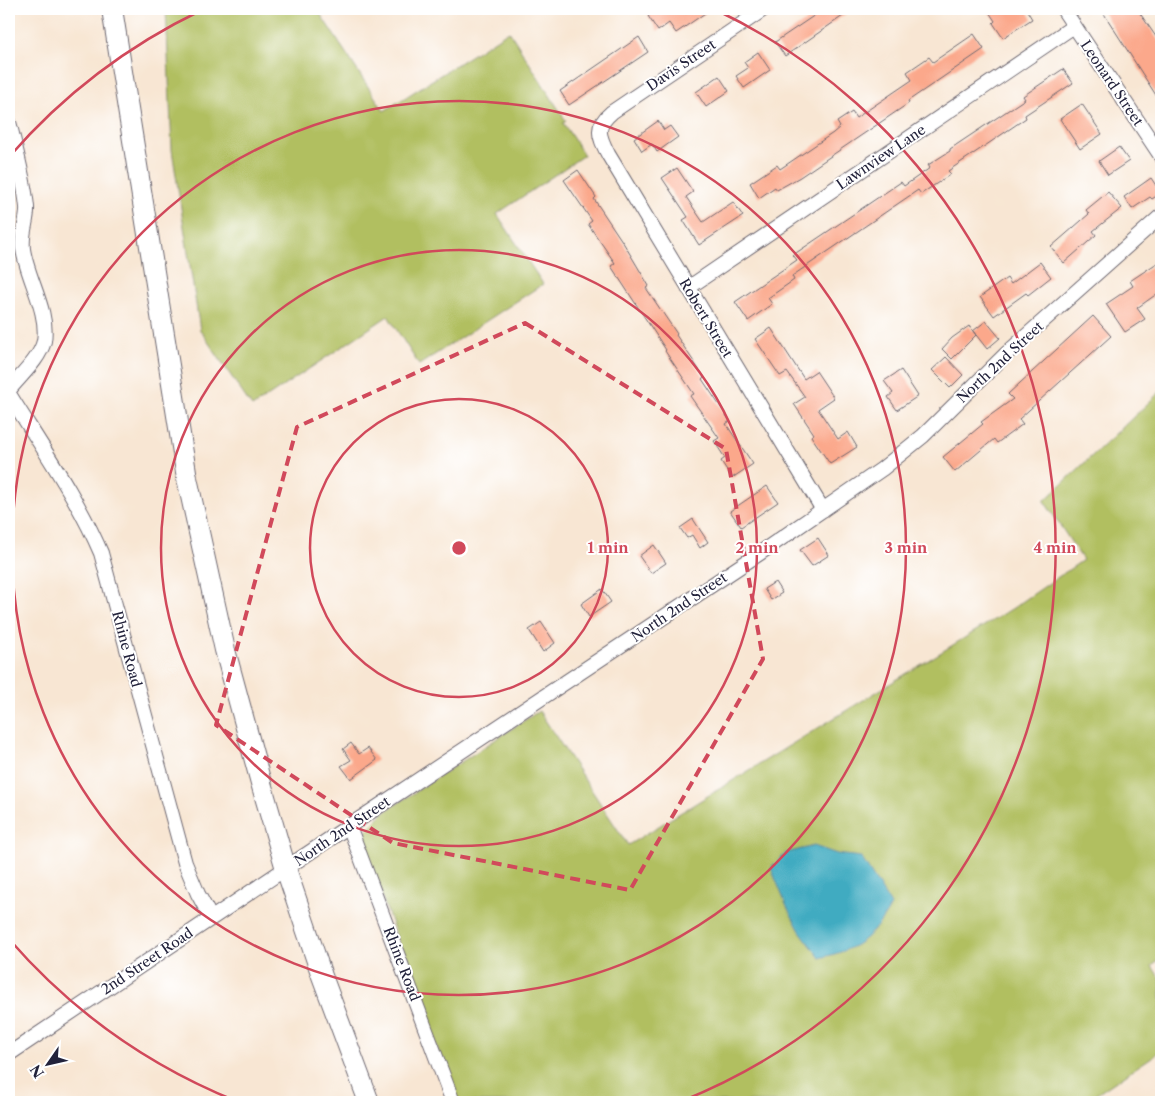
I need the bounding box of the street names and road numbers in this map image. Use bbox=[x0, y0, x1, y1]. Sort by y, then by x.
street label: Davis Street bbox=[643, 35, 719, 95]
street label: Leonard Street bbox=[1077, 37, 1147, 129]
street label: Lawnview Lane bbox=[833, 120, 929, 193]
street label: Robert Street bbox=[675, 275, 737, 361]
street label: North 2nd Street bbox=[953, 317, 1047, 407]
street label: North 2nd Street bbox=[628, 568, 730, 646]
street label: Rhine Road bbox=[108, 609, 146, 690]
street label: North 2nd Street bbox=[291, 792, 393, 870]
street label: 2nd Street Road bbox=[98, 923, 197, 998]
street label: Rhine Road bbox=[380, 924, 425, 1004]

